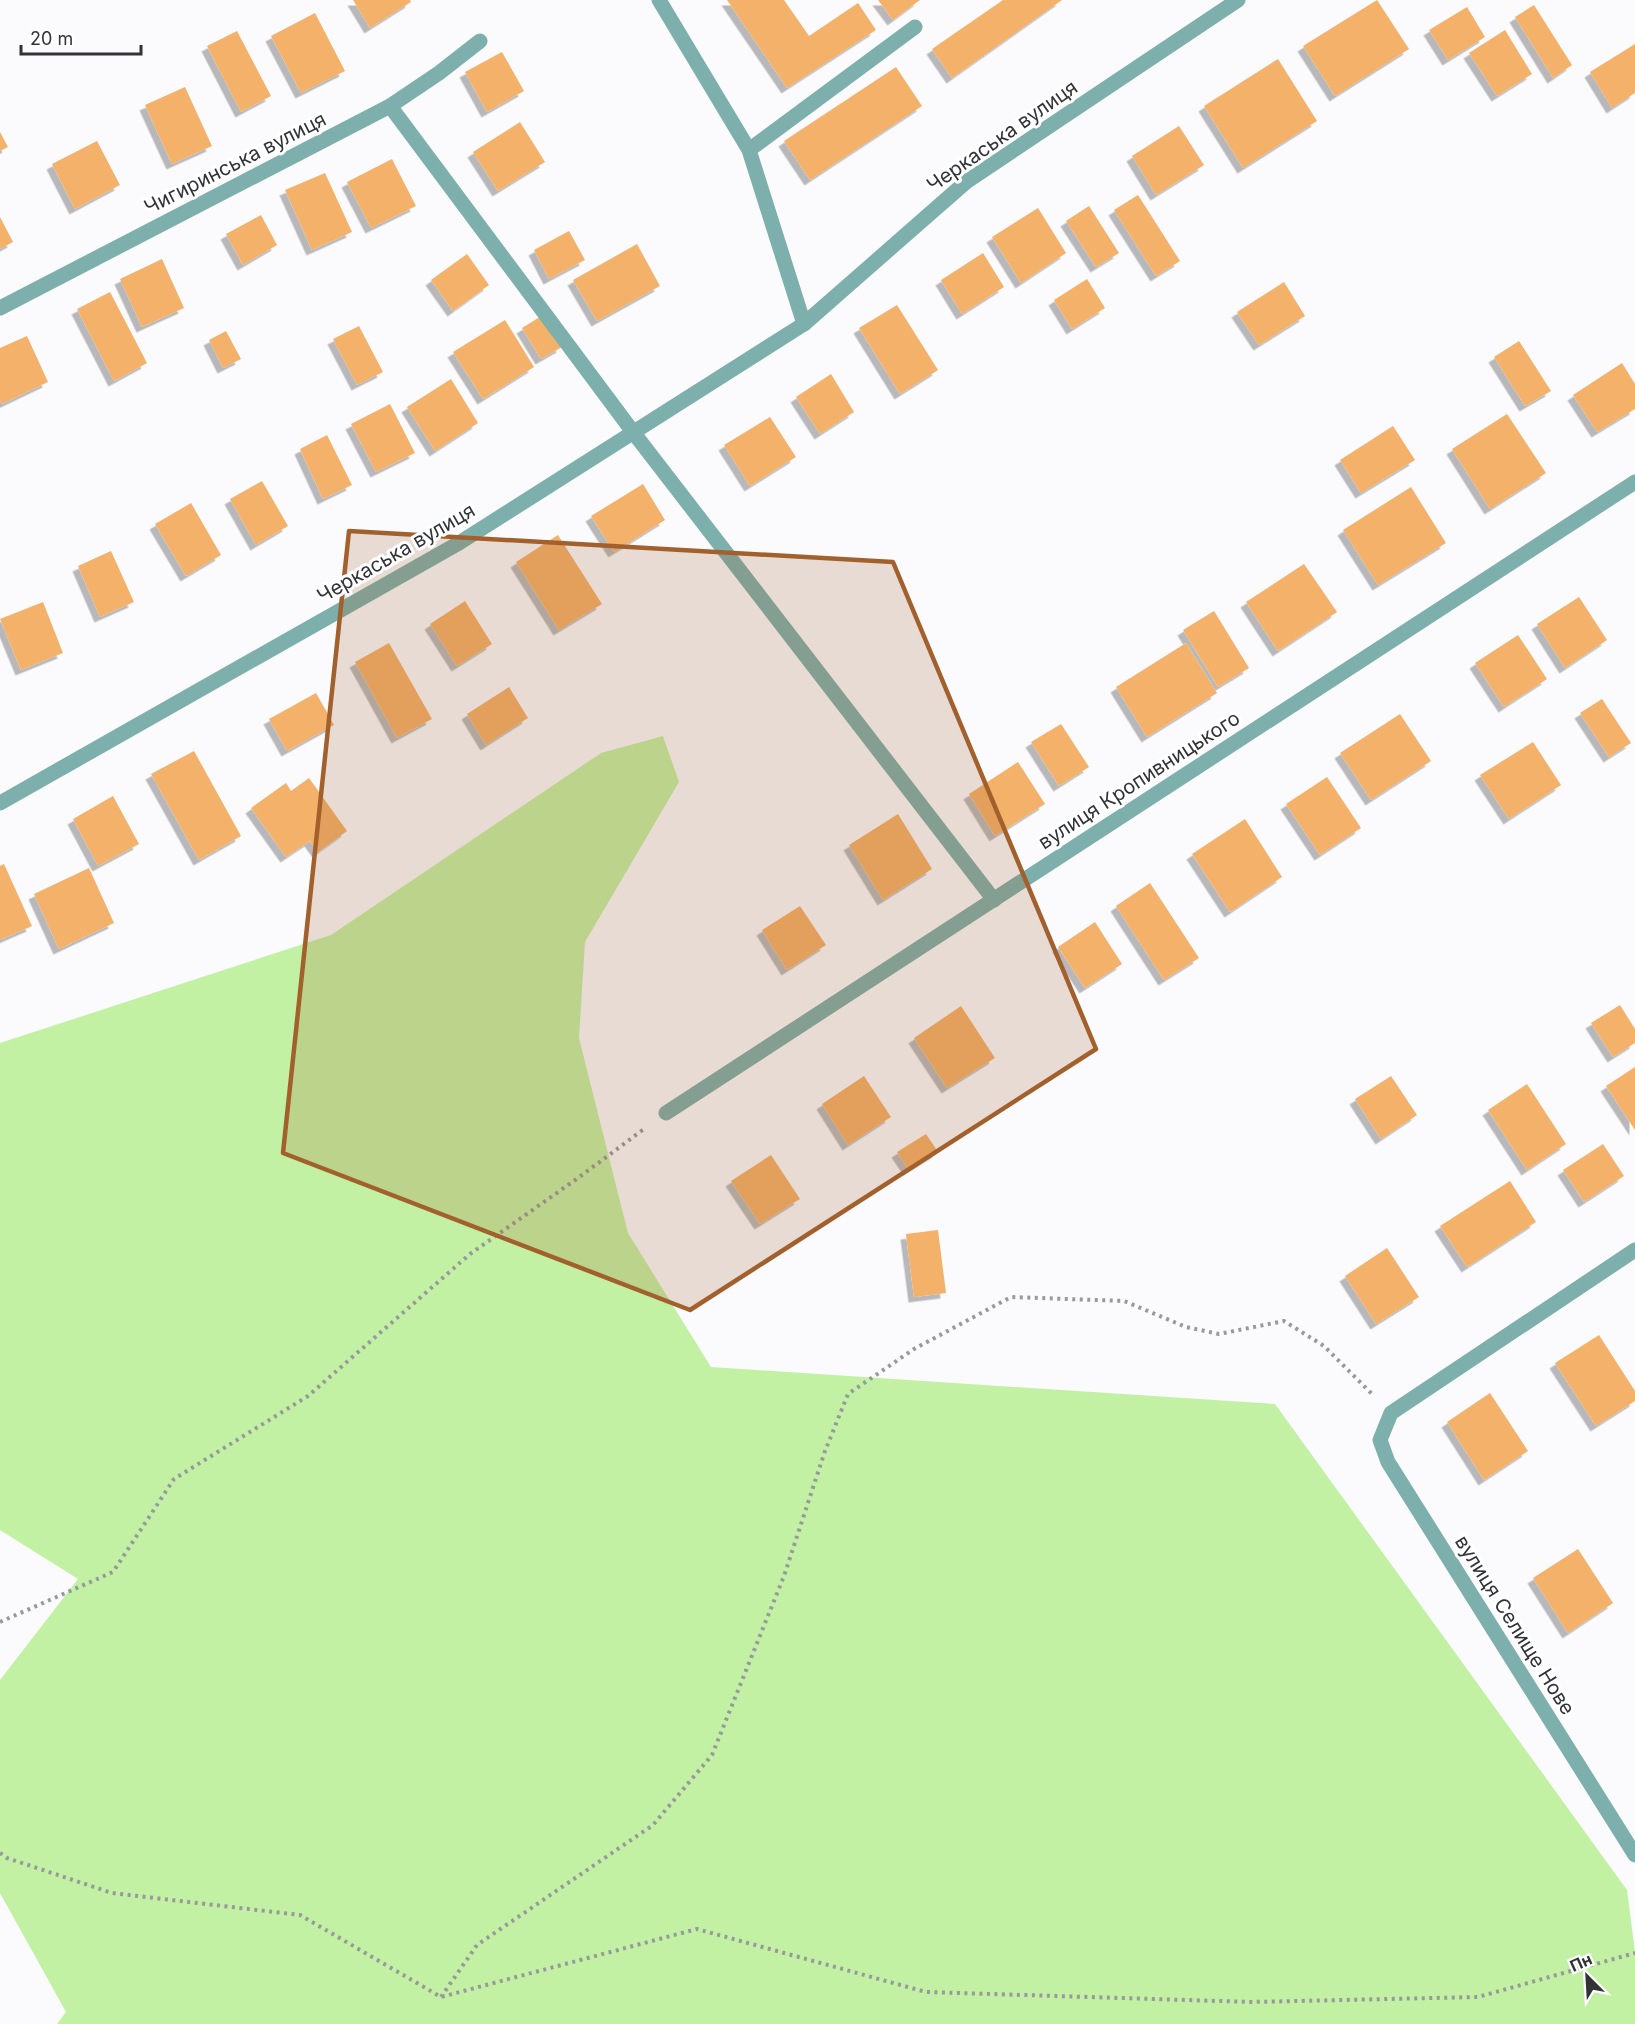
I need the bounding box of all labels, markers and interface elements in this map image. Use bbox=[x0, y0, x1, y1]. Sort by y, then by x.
scale bar bbox=[21, 18, 141, 56]
text: 20 m bbox=[30, 28, 73, 49]
street label: Черкаська вулиця bbox=[922, 75, 1082, 197]
street label: Чигиринська вулиця bbox=[140, 107, 330, 219]
street label: Черкаська вулиця bbox=[313, 498, 479, 608]
street label: вулиця Кропивницького bbox=[1034, 706, 1244, 854]
street label: вулиця Селище Нове bbox=[1450, 1531, 1580, 1719]
north arrow bbox=[1557, 1946, 1617, 2006]
text: Пн bbox=[1567, 1949, 1595, 1976]

